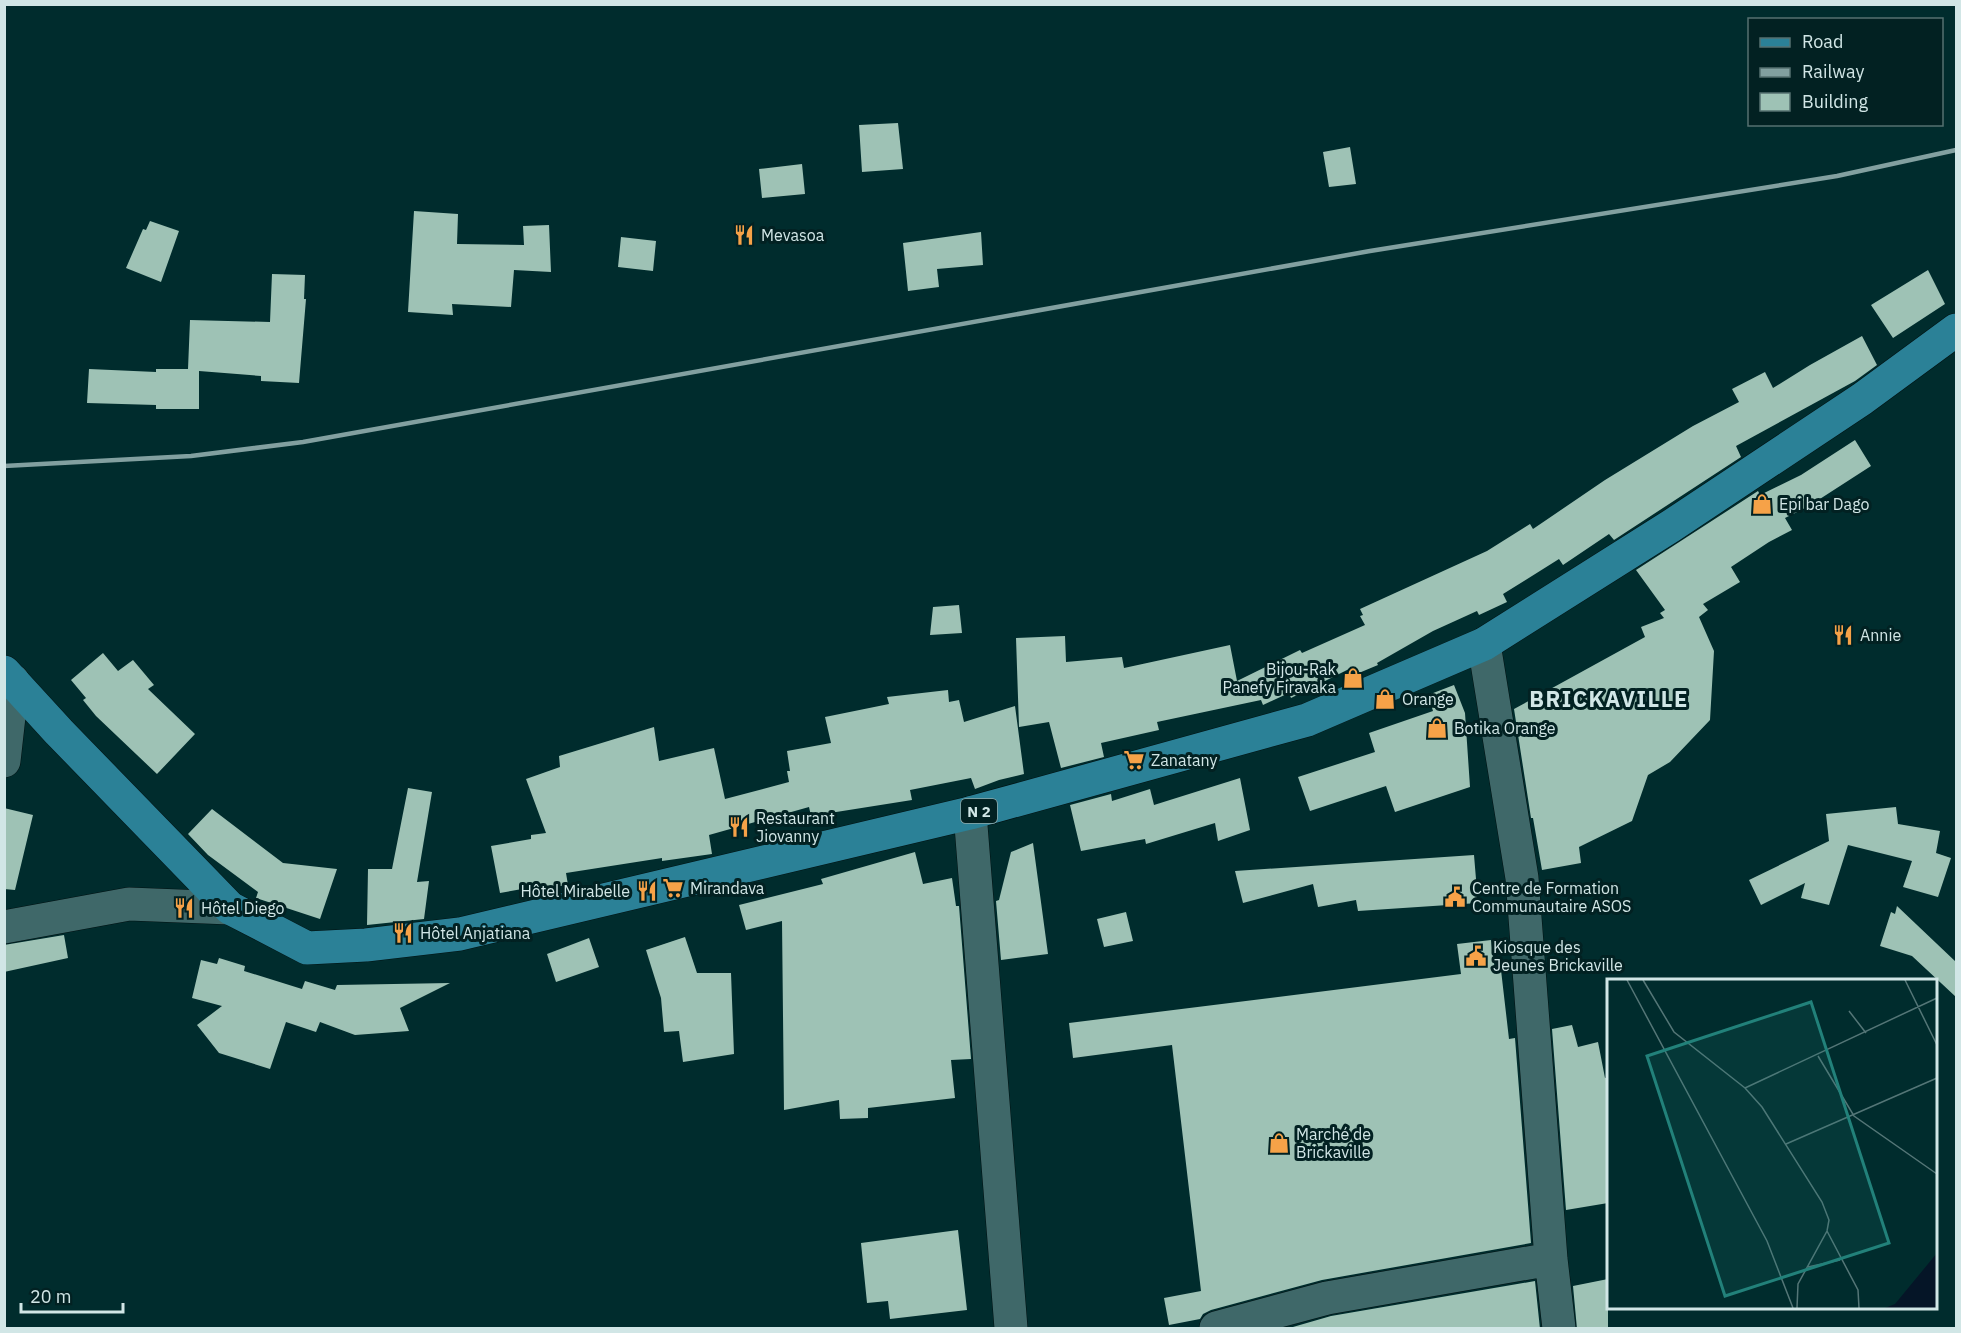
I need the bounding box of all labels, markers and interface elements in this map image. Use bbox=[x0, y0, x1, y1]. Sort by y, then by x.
legend bbox=[1748, 18, 1943, 126]
text: Road bbox=[1802, 30, 1843, 53]
text: Railway bbox=[1802, 60, 1864, 83]
text: Building bbox=[1802, 90, 1869, 113]
restaurant icon: Mevasoa bbox=[732, 223, 756, 247]
place label: Mevasoa bbox=[761, 225, 825, 245]
shop icon: Epi bar Dago bbox=[1750, 492, 1774, 516]
place label: Epi bar Dago bbox=[1779, 494, 1869, 514]
restaurant icon: Annie bbox=[1831, 623, 1855, 647]
place label: Annie bbox=[1860, 625, 1901, 645]
place label: Bijou-Rak Panefy Firavaka bbox=[1223, 659, 1337, 697]
shop icon: Bijou-Rak Panefy Firavaka bbox=[1341, 666, 1365, 690]
district label: BRICKAVILLE bbox=[1529, 684, 1689, 713]
shop icon: Orange bbox=[1373, 687, 1397, 711]
place label: Orange bbox=[1402, 689, 1454, 709]
shop icon: Botika Orange bbox=[1425, 716, 1449, 740]
place label: Botika Orange bbox=[1454, 718, 1556, 738]
supermarket icon: Zanatany bbox=[1122, 748, 1146, 772]
place label: Zanatany bbox=[1151, 750, 1218, 770]
road number: N 2 bbox=[961, 799, 997, 823]
place label: Restaurant Jiovanny bbox=[756, 808, 835, 846]
restaurant icon: Restaurant Jiovanny bbox=[727, 815, 751, 839]
supermarket icon: Mirandava bbox=[661, 876, 685, 900]
place label: Mirandava bbox=[690, 878, 765, 898]
place label: Centre de Formation Communautaire ASOS bbox=[1472, 878, 1631, 916]
restaurant icon: Hôtel Mirabelle bbox=[635, 879, 659, 903]
place label: Hôtel Mirabelle bbox=[520, 881, 630, 901]
public building icon: Centre de Formation Communautaire ASOS bbox=[1443, 885, 1467, 909]
restaurant icon: Hôtel Diego bbox=[172, 896, 196, 920]
place label: Hôtel Diego bbox=[201, 898, 285, 918]
restaurant icon: Hôtel Anjatiana bbox=[391, 921, 415, 945]
place label: Hôtel Anjatiana bbox=[420, 923, 531, 943]
place label: Kiosque des Jeunes Brickaville bbox=[1493, 937, 1623, 975]
public building icon: Kiosque des Jeunes Brickaville bbox=[1464, 944, 1488, 968]
inset map bbox=[1607, 979, 1937, 1309]
place label: Marché de Brickaville bbox=[1296, 1124, 1371, 1162]
shop icon: Marché de Brickaville bbox=[1267, 1131, 1291, 1155]
scale bar bbox=[21, 1276, 123, 1314]
text: 20 m bbox=[30, 1285, 72, 1308]

